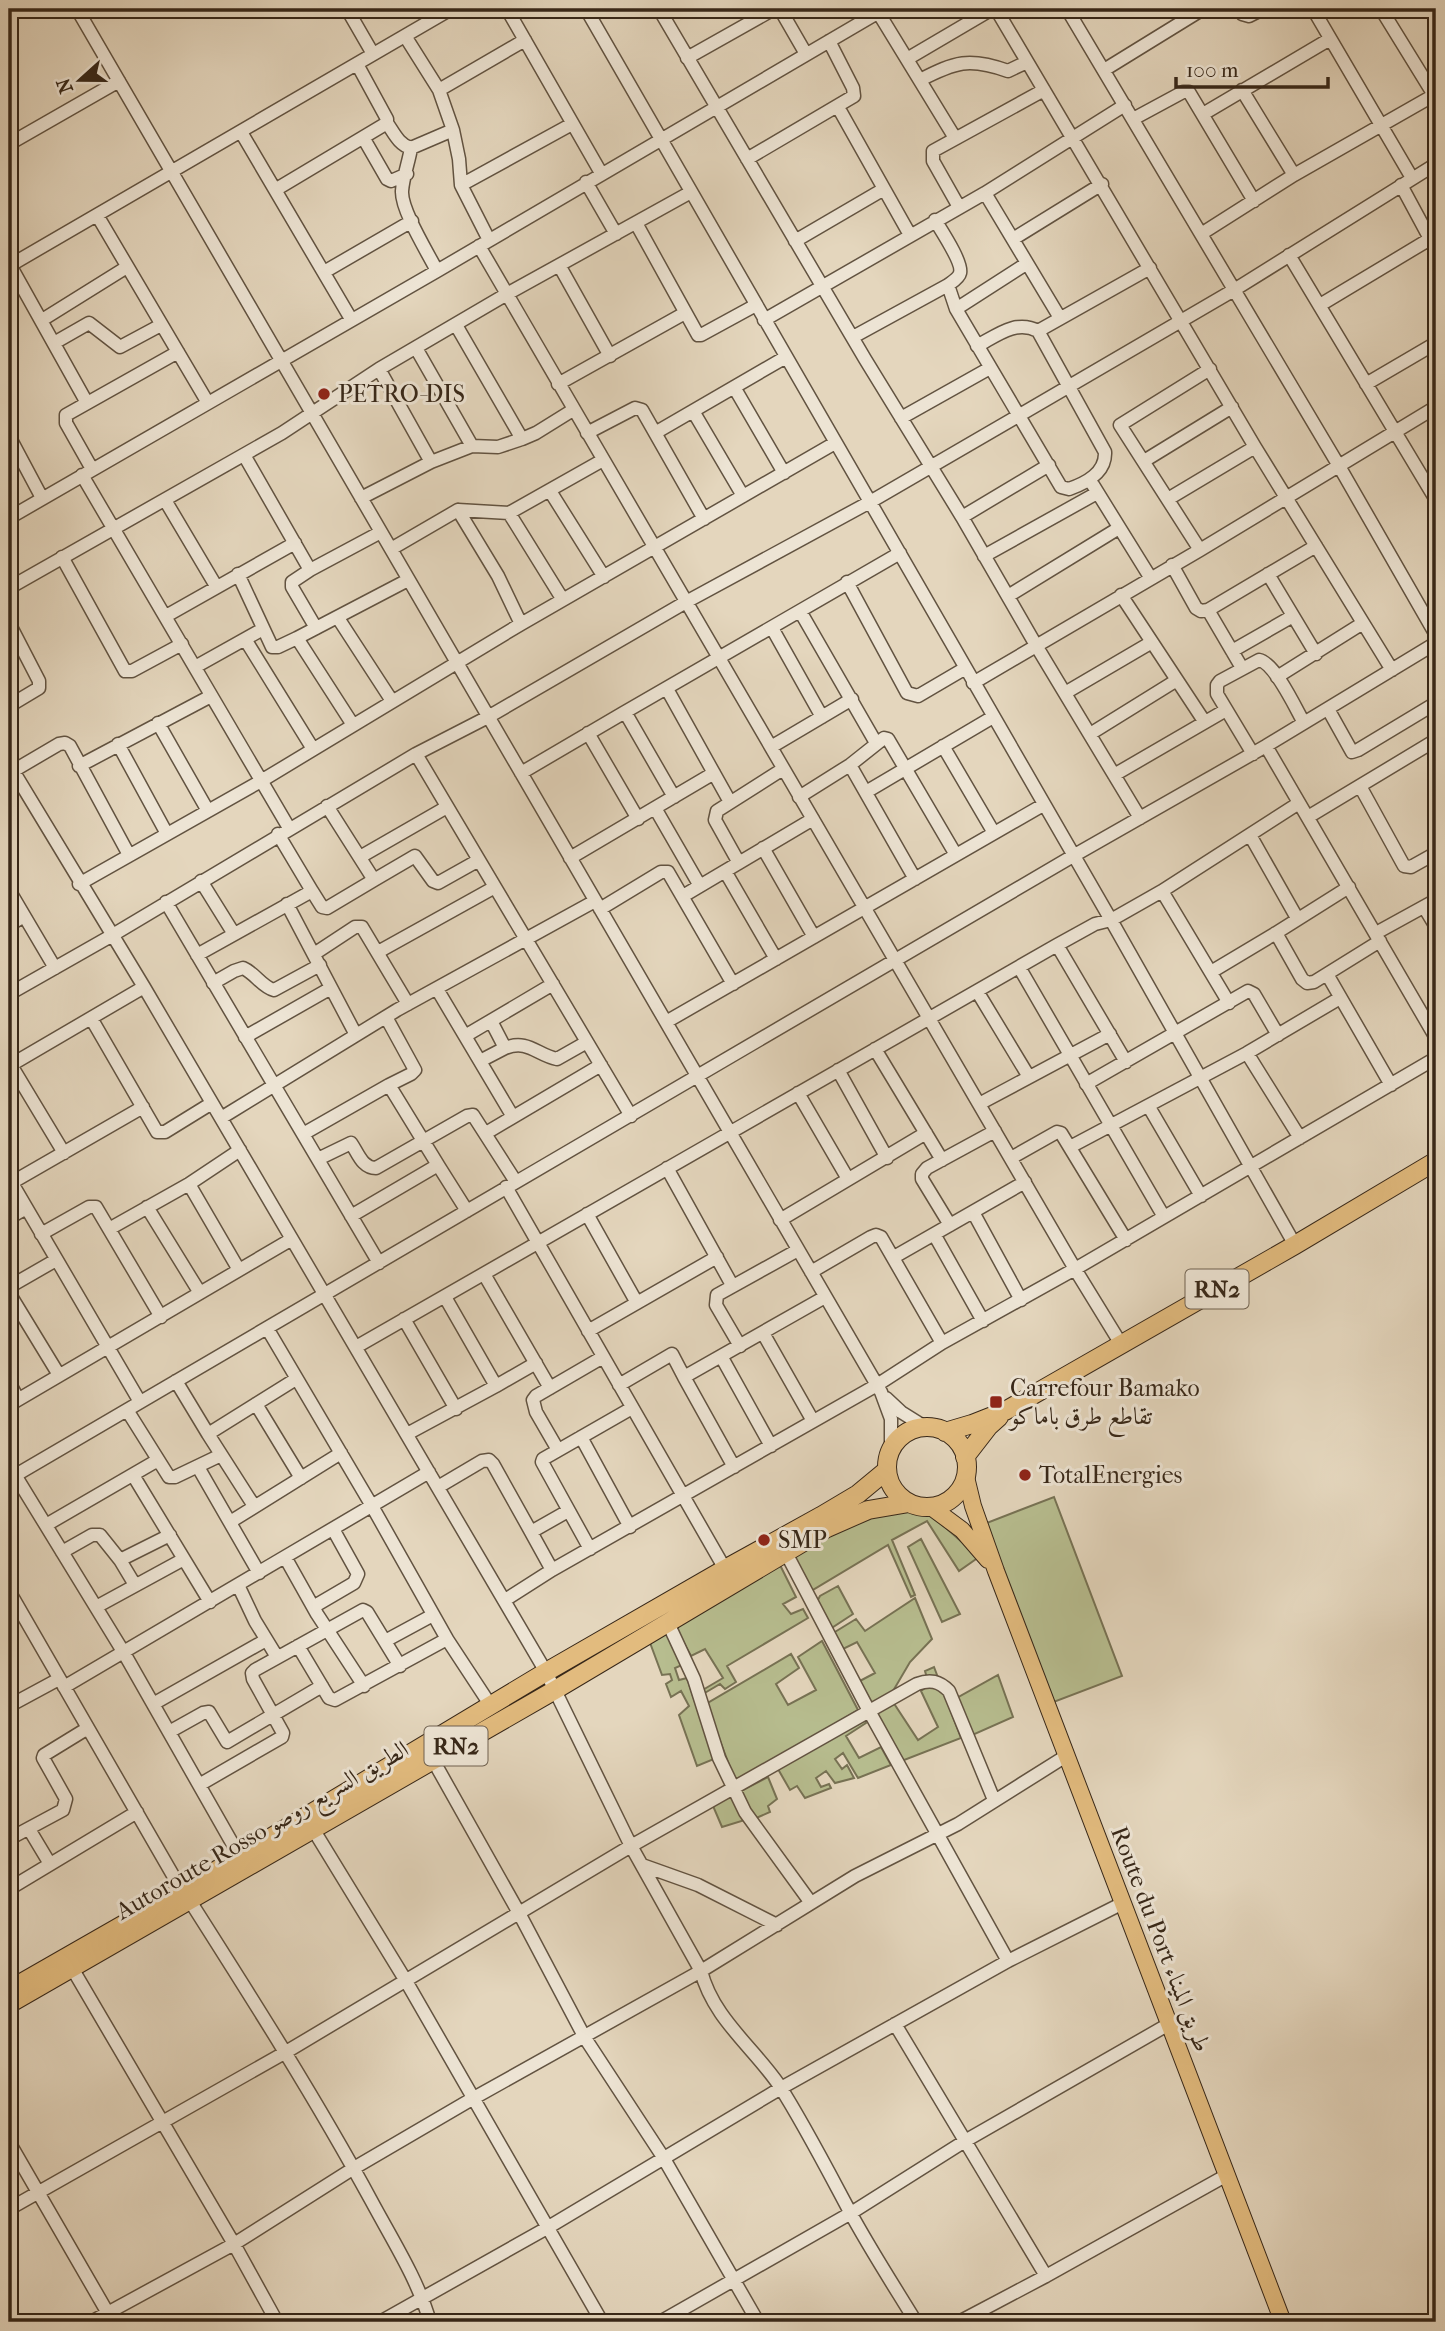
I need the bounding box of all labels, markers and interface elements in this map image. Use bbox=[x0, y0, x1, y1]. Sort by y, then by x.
north arrow bbox=[46, 46, 116, 116]
scale bar bbox=[1176, 46, 1328, 90]
text: 100 m bbox=[1186, 58, 1239, 82]
text: N bbox=[52, 75, 78, 96]
place label: PETRO-DIS bbox=[338, 380, 465, 408]
marker: PETRO-DIS bbox=[316, 386, 332, 402]
road number: RN2 bbox=[1186, 1270, 1248, 1308]
place label: Carrefour Bamako تقاطع طرق باماكو bbox=[1008, 1374, 1200, 1438]
marker: Carrefour Bamako تقاطع طرق باماكو bbox=[988, 1394, 1004, 1410]
place label: TotalEnergies bbox=[1039, 1461, 1183, 1489]
marker: TotalEnergies bbox=[1017, 1467, 1033, 1483]
place label: SMP bbox=[778, 1526, 827, 1554]
marker: SMP bbox=[756, 1532, 772, 1548]
road number: RN2 bbox=[424, 1726, 488, 1765]
street label: Autoroute Rosso الطريق السريع روصو bbox=[110, 1735, 417, 1933]
street label: Route du Port طريق الميناء bbox=[1104, 1822, 1217, 2056]

